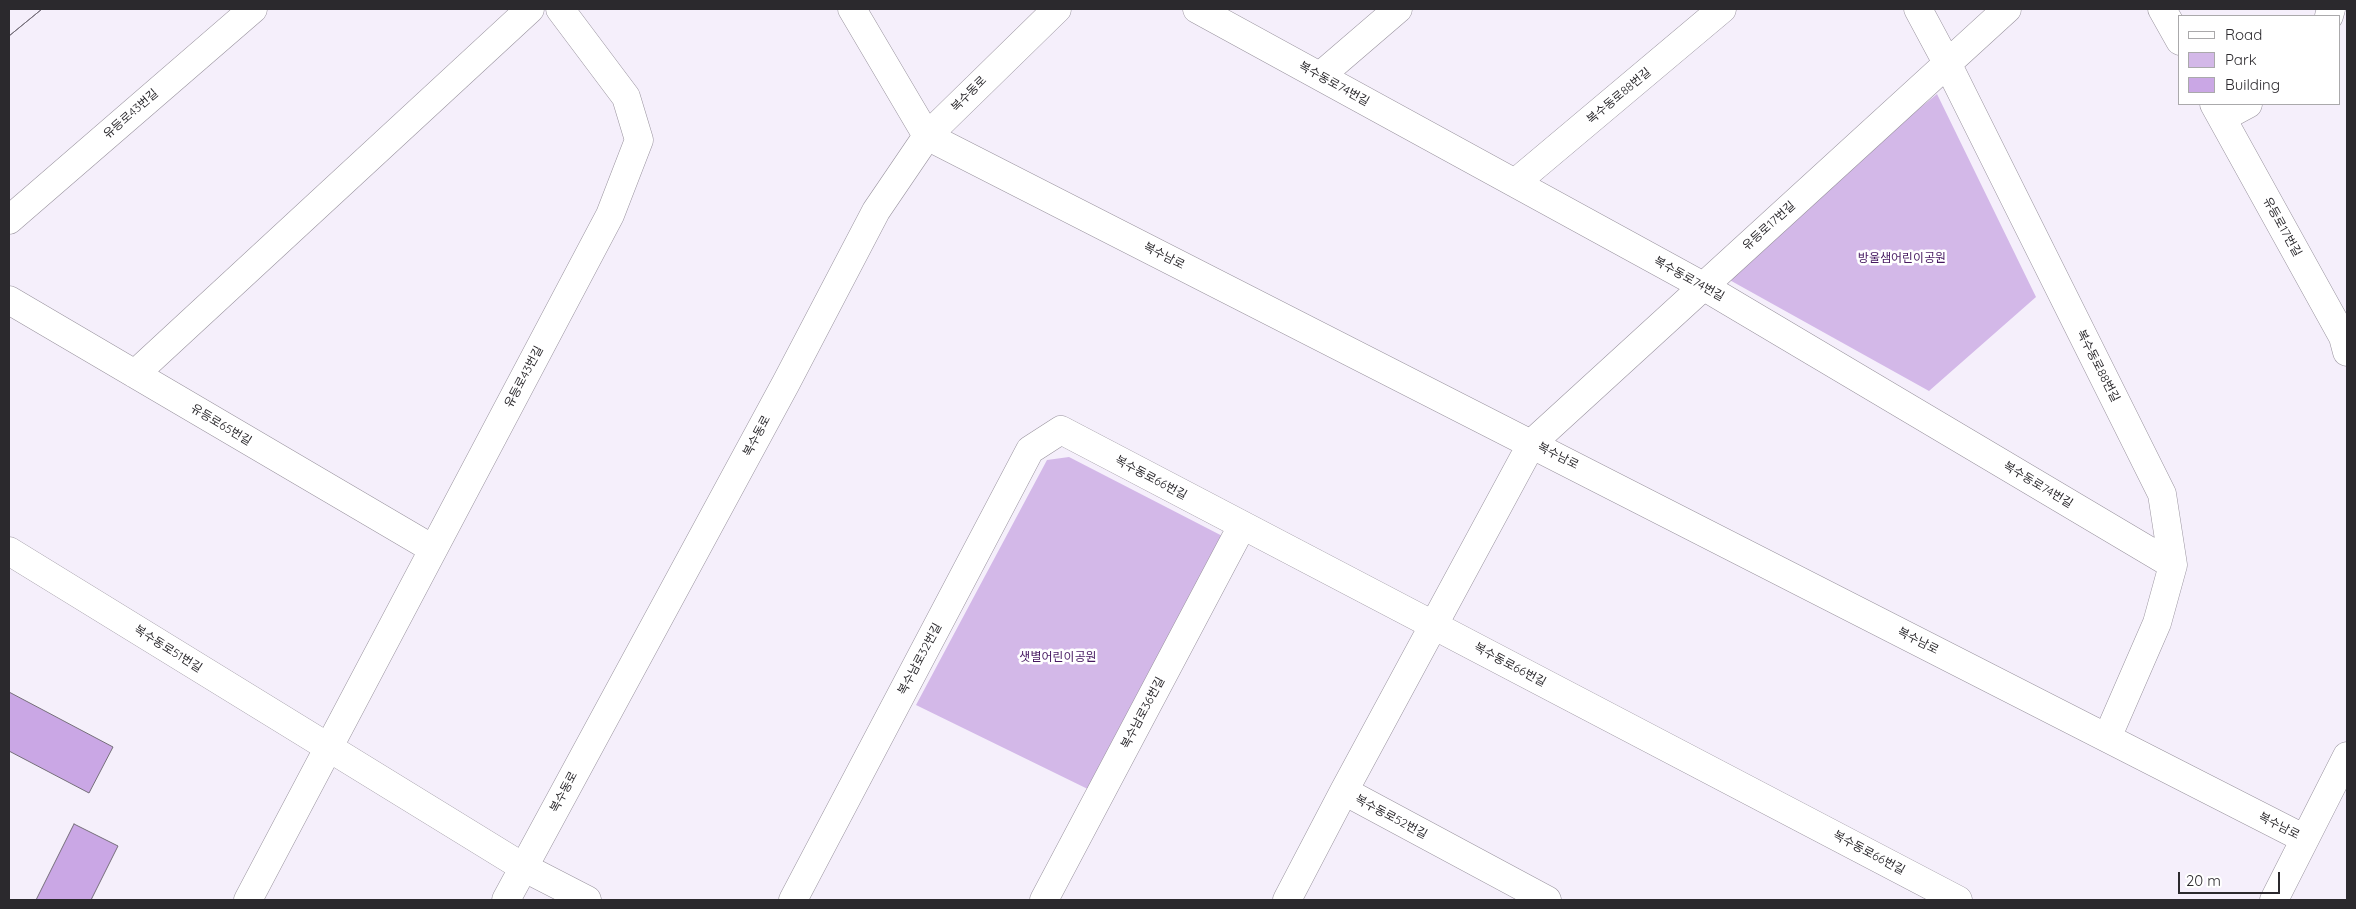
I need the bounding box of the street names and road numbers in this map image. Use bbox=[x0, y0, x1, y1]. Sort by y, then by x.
street label: 복수동로74번길 bbox=[1296, 59, 1372, 109]
street label: 복수동로88번길 bbox=[1584, 65, 1654, 127]
street label: 복수동로 bbox=[948, 73, 990, 115]
street label: 유등로43번길 bbox=[101, 86, 161, 142]
street label: 유등로17번길 bbox=[2260, 195, 2304, 259]
street label: 유등로17번길 bbox=[1740, 199, 1798, 253]
street label: 복수남로 bbox=[1141, 240, 1187, 272]
street label: 복수동로74번길 bbox=[1651, 254, 1727, 304]
street label: 복수동로88번길 bbox=[2074, 327, 2122, 405]
street label: 유등로43번길 bbox=[502, 344, 546, 410]
street label: 유등로65번길 bbox=[188, 401, 254, 449]
street label: 복수동로 bbox=[740, 413, 774, 459]
street label: 복수남로 bbox=[1535, 440, 1581, 472]
street label: 복수동로66번길 bbox=[1113, 453, 1189, 503]
street label: 복수동로74번길 bbox=[2001, 459, 2075, 511]
street label: 복수남로32번길 bbox=[895, 621, 945, 697]
street label: 복수동로51번길 bbox=[131, 622, 205, 676]
street label: 복수남로 bbox=[1895, 625, 1941, 657]
street label: 복수동로66번길 bbox=[1472, 640, 1548, 690]
street label: 복수남로36번길 bbox=[1118, 675, 1168, 751]
street label: 복수동로 bbox=[547, 769, 581, 815]
street label: 복수동로52번길 bbox=[1353, 792, 1429, 842]
street label: 복수남로 bbox=[2256, 810, 2302, 842]
street label: 복수동로66번길 bbox=[1831, 828, 1907, 878]

